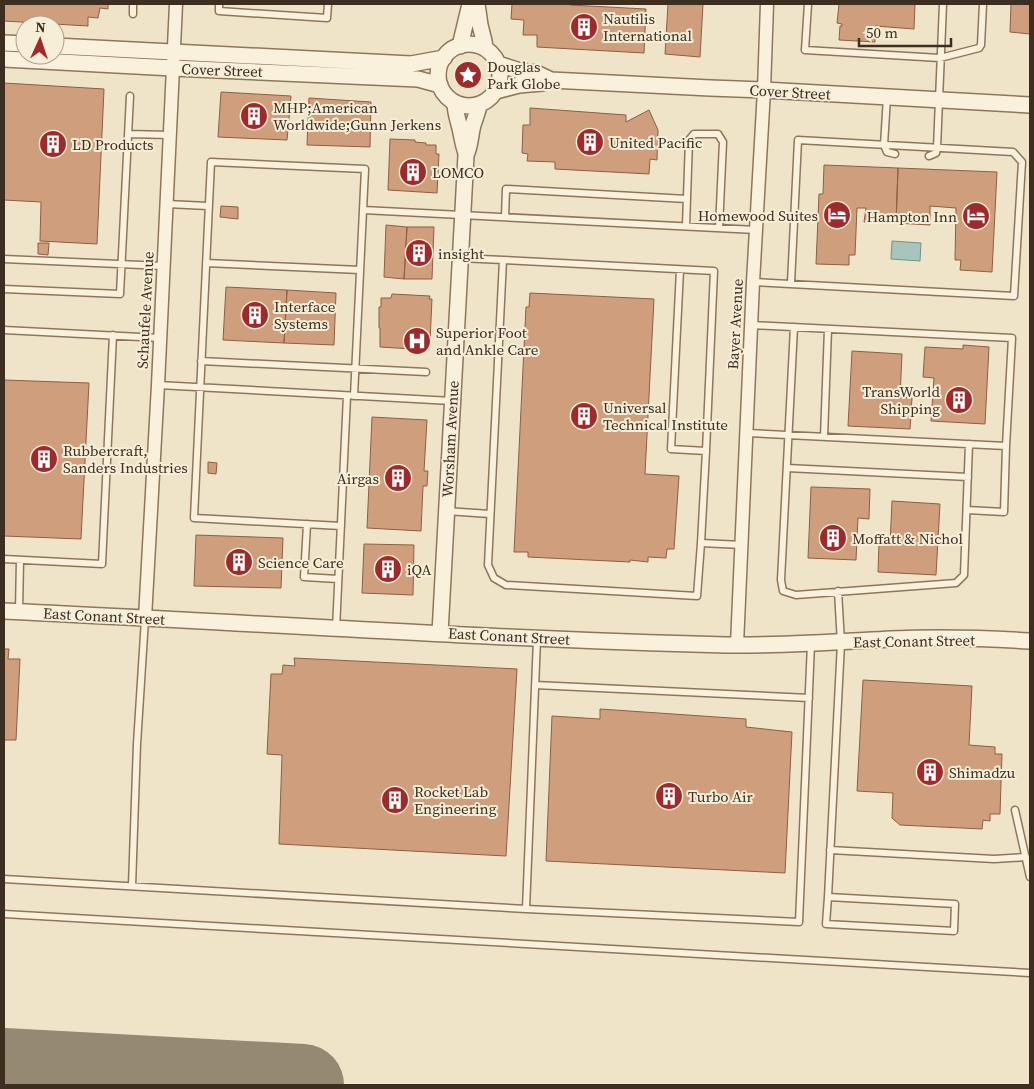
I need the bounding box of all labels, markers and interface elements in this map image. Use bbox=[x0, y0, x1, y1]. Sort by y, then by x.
place label: Nautilis International bbox=[603, 8, 692, 46]
building icon: Nautilis International bbox=[569, 12, 599, 42]
north arrow bbox=[15, 15, 65, 65]
scale bar bbox=[859, 15, 952, 47]
text: N bbox=[35, 17, 46, 37]
text: 50 m bbox=[866, 22, 898, 43]
place label: Douglas Park Globe bbox=[487, 56, 561, 94]
street label: Cover Street bbox=[181, 58, 263, 82]
place icon: Douglas Park Globe bbox=[453, 60, 483, 90]
street label: Cover Street bbox=[749, 79, 831, 105]
place label: MHP;American Worldwide;Gunn Jerkens bbox=[273, 97, 441, 135]
building icon: MHP;American Worldwide;Gunn Jerkens bbox=[239, 101, 269, 131]
building icon: United Pacific bbox=[575, 127, 605, 157]
building icon: LD Products bbox=[38, 129, 68, 159]
place label: United Pacific bbox=[609, 132, 702, 153]
place label: LD Products bbox=[72, 134, 154, 155]
building icon: LOMCO bbox=[398, 157, 428, 187]
place label: LOMCO bbox=[432, 162, 484, 183]
hotel icon: Homewood Suites bbox=[822, 200, 852, 230]
hotel icon: Hampton Inn bbox=[961, 201, 991, 231]
place label: Homewood Suites bbox=[698, 205, 818, 226]
place label: Hampton Inn bbox=[867, 206, 957, 227]
building icon: insight bbox=[404, 238, 434, 268]
place label: insight bbox=[438, 243, 484, 264]
street label: Schaufele Avenue bbox=[131, 250, 159, 369]
street label: Bayer Avenue bbox=[722, 278, 748, 370]
place label: Interface Systems bbox=[274, 296, 336, 334]
building icon: Interface Systems bbox=[240, 300, 270, 330]
place label: Superior Foot and Ankle Care bbox=[436, 322, 539, 360]
hospital icon: Superior Foot and Ankle Care bbox=[402, 326, 432, 356]
street label: Worsham Avenue bbox=[436, 380, 464, 498]
place label: TransWorld Shipping bbox=[862, 381, 940, 419]
building icon: TransWorld Shipping bbox=[944, 385, 974, 415]
place label: Universal Technical Institute bbox=[603, 397, 728, 435]
building icon: Universal Technical Institute bbox=[569, 401, 599, 431]
place label: Rubbercraft, Sanders Industries bbox=[63, 440, 188, 478]
building icon: Rubbercraft, Sanders Industries bbox=[29, 444, 59, 474]
building icon: Airgas bbox=[383, 463, 413, 493]
place label: Airgas bbox=[337, 468, 379, 489]
building icon: Moffatt & Nichol bbox=[818, 523, 848, 553]
place label: Moffatt & Nichol bbox=[852, 528, 963, 549]
building icon: Science Care bbox=[224, 547, 254, 577]
place label: Science Care bbox=[258, 552, 344, 573]
building icon: iQA bbox=[373, 554, 403, 584]
place label: iQA bbox=[407, 559, 431, 580]
street label: East Conant Street bbox=[42, 602, 166, 630]
street label: East Conant Street bbox=[447, 622, 571, 650]
street label: East Conant Street bbox=[853, 629, 975, 653]
building icon: Shimadzu bbox=[915, 757, 945, 787]
place label: Shimadzu bbox=[949, 762, 1016, 783]
place label: Rocket Lab Engineering bbox=[414, 781, 497, 819]
building icon: Turbo Air bbox=[654, 781, 684, 811]
building icon: Rocket Lab Engineering bbox=[380, 785, 410, 815]
place label: Turbo Air bbox=[688, 786, 753, 807]

